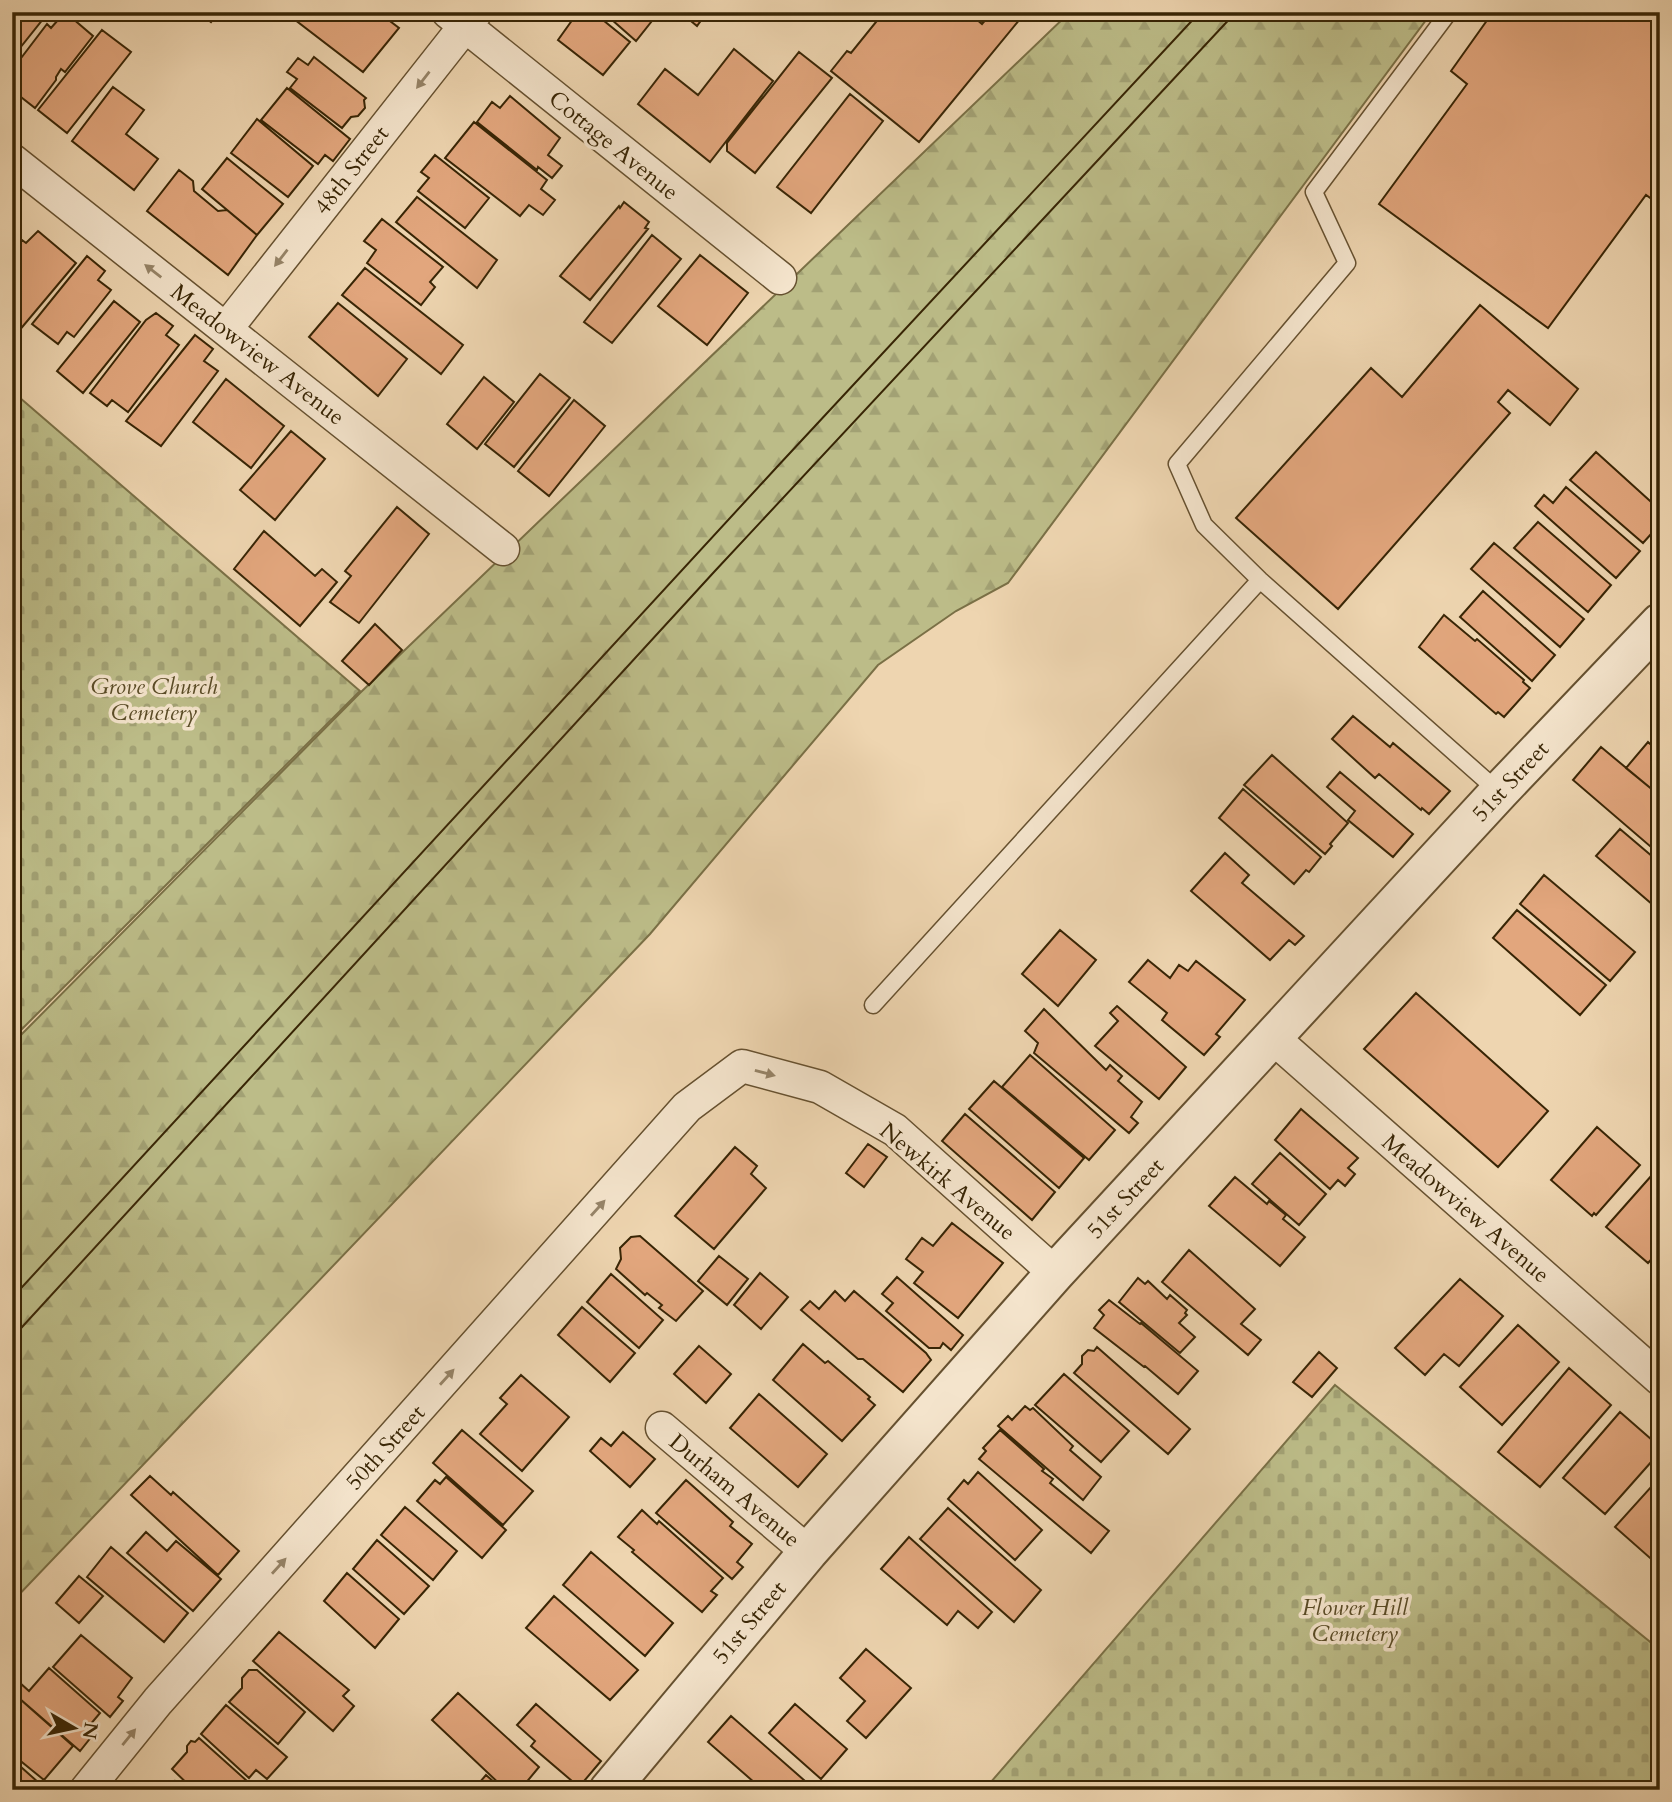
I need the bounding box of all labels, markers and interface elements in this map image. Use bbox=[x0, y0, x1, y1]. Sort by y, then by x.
one-way arrow bbox=[416, 71, 430, 89]
street label: Cottage Avenue bbox=[542, 83, 685, 207]
street label: 48th Street bbox=[307, 119, 396, 221]
one-way arrow bbox=[274, 249, 289, 267]
one-way arrow bbox=[144, 264, 162, 279]
street label: Meadowview Avenue bbox=[164, 277, 351, 432]
park label: Grove Church Cemetery bbox=[90, 671, 218, 728]
street label: 51st Street bbox=[1465, 734, 1556, 828]
one-way arrow bbox=[755, 1068, 776, 1078]
street label: Newkirk Avenue bbox=[873, 1115, 1022, 1247]
street label: Meadowview Avenue bbox=[1375, 1127, 1556, 1290]
street label: 51st Street bbox=[1080, 1151, 1171, 1245]
one-way arrow bbox=[590, 1199, 605, 1216]
one-way arrow bbox=[438, 1369, 454, 1386]
street label: 50th Street bbox=[339, 1398, 432, 1497]
street label: Durham Avenue bbox=[662, 1426, 807, 1554]
one-way arrow bbox=[271, 1557, 286, 1574]
street label: 51st Street bbox=[705, 1574, 793, 1671]
park label: Flower Hill Cemetery bbox=[1302, 1592, 1409, 1649]
north arrow bbox=[38, 1694, 108, 1764]
text: N bbox=[76, 1720, 104, 1741]
one-way arrow bbox=[122, 1728, 137, 1746]

